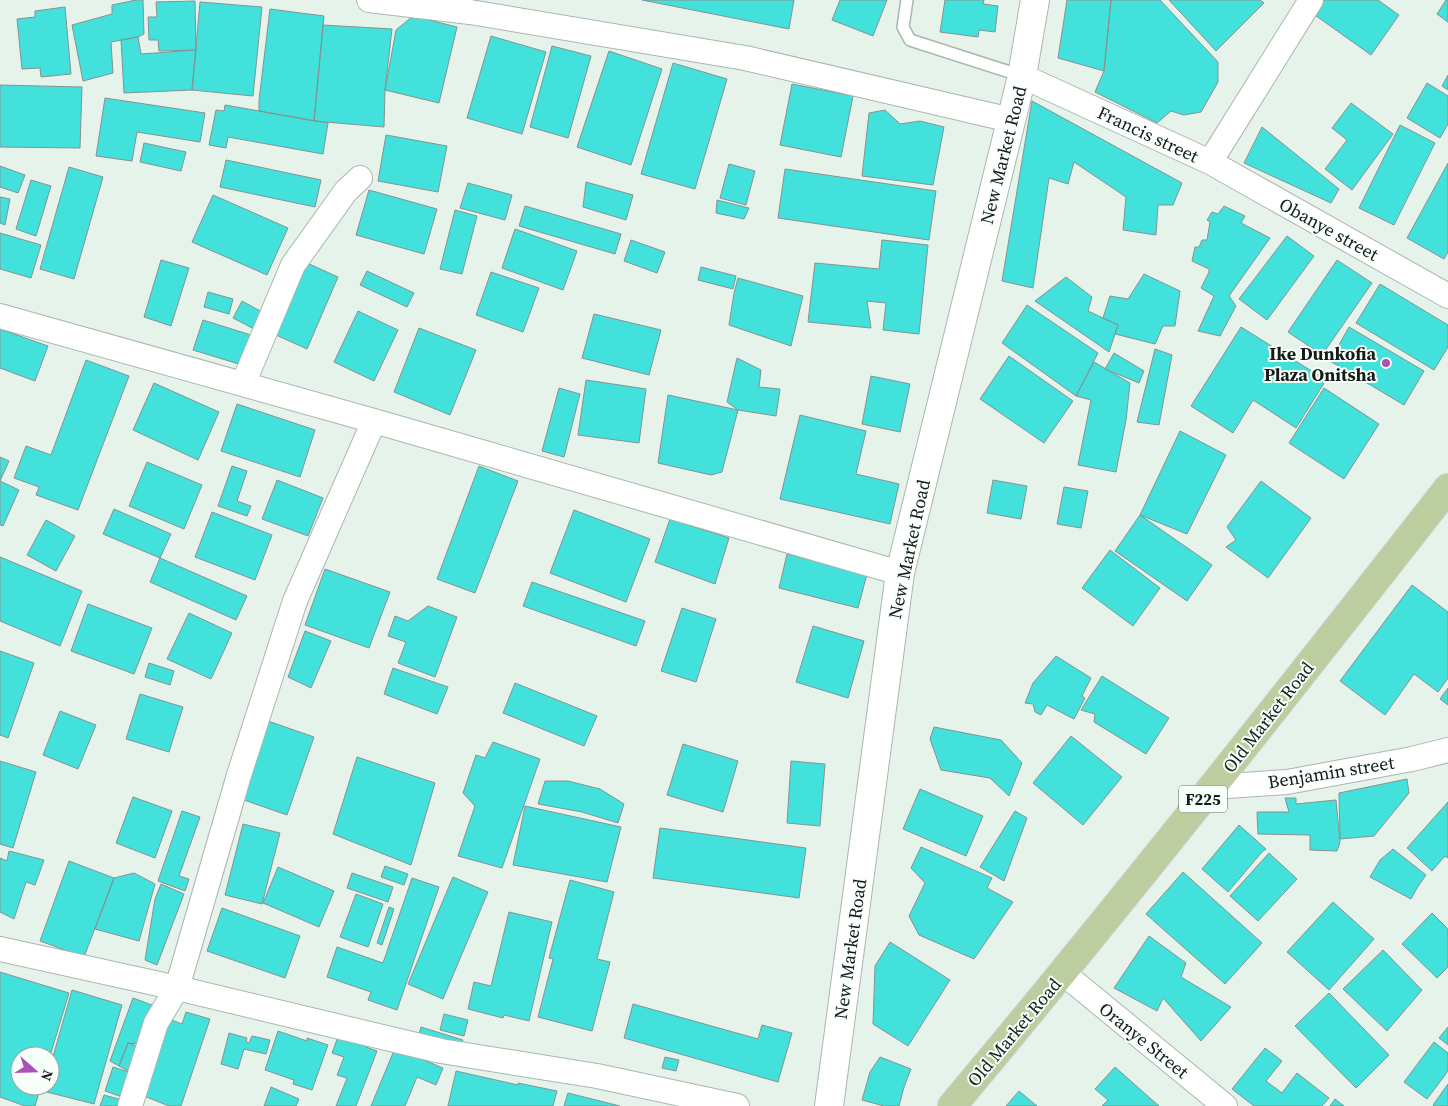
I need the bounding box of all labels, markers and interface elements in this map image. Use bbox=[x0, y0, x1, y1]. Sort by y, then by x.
street label: New Market Road bbox=[974, 83, 1032, 227]
street label: Francis street bbox=[1093, 100, 1203, 168]
street label: Obanye street bbox=[1275, 191, 1383, 267]
place label: Ike Dunkofia Plaza Onitsha bbox=[1264, 341, 1376, 387]
marker: Ike Dunkofia Plaza Onitsha bbox=[1380, 357, 1392, 369]
street label: New Market Road bbox=[882, 477, 936, 621]
street label: Old Market Road bbox=[1217, 656, 1319, 778]
street label: Benjamin street bbox=[1266, 750, 1396, 794]
road number: F225 bbox=[1179, 786, 1227, 812]
street label: New Market Road bbox=[828, 877, 872, 1021]
street label: Old Market Road bbox=[961, 973, 1067, 1091]
street label: Oranye Street bbox=[1094, 996, 1194, 1084]
north arrow bbox=[10, 1046, 60, 1096]
text: N bbox=[36, 1067, 58, 1084]

